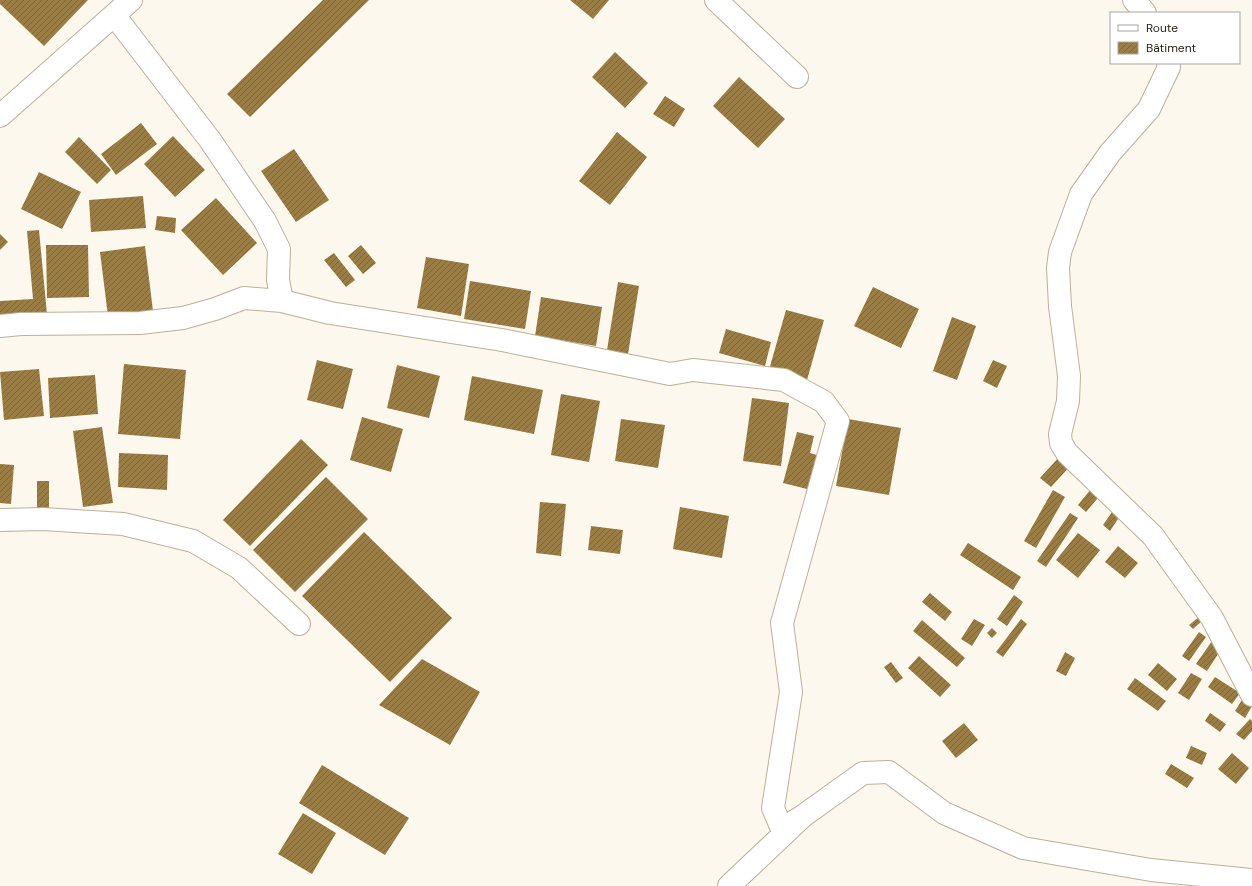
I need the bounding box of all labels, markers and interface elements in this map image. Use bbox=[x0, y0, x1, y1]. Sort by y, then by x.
legend bbox=[1110, 12, 1240, 64]
text: Route bbox=[1146, 20, 1178, 36]
text: Bâtiment bbox=[1146, 40, 1197, 56]

